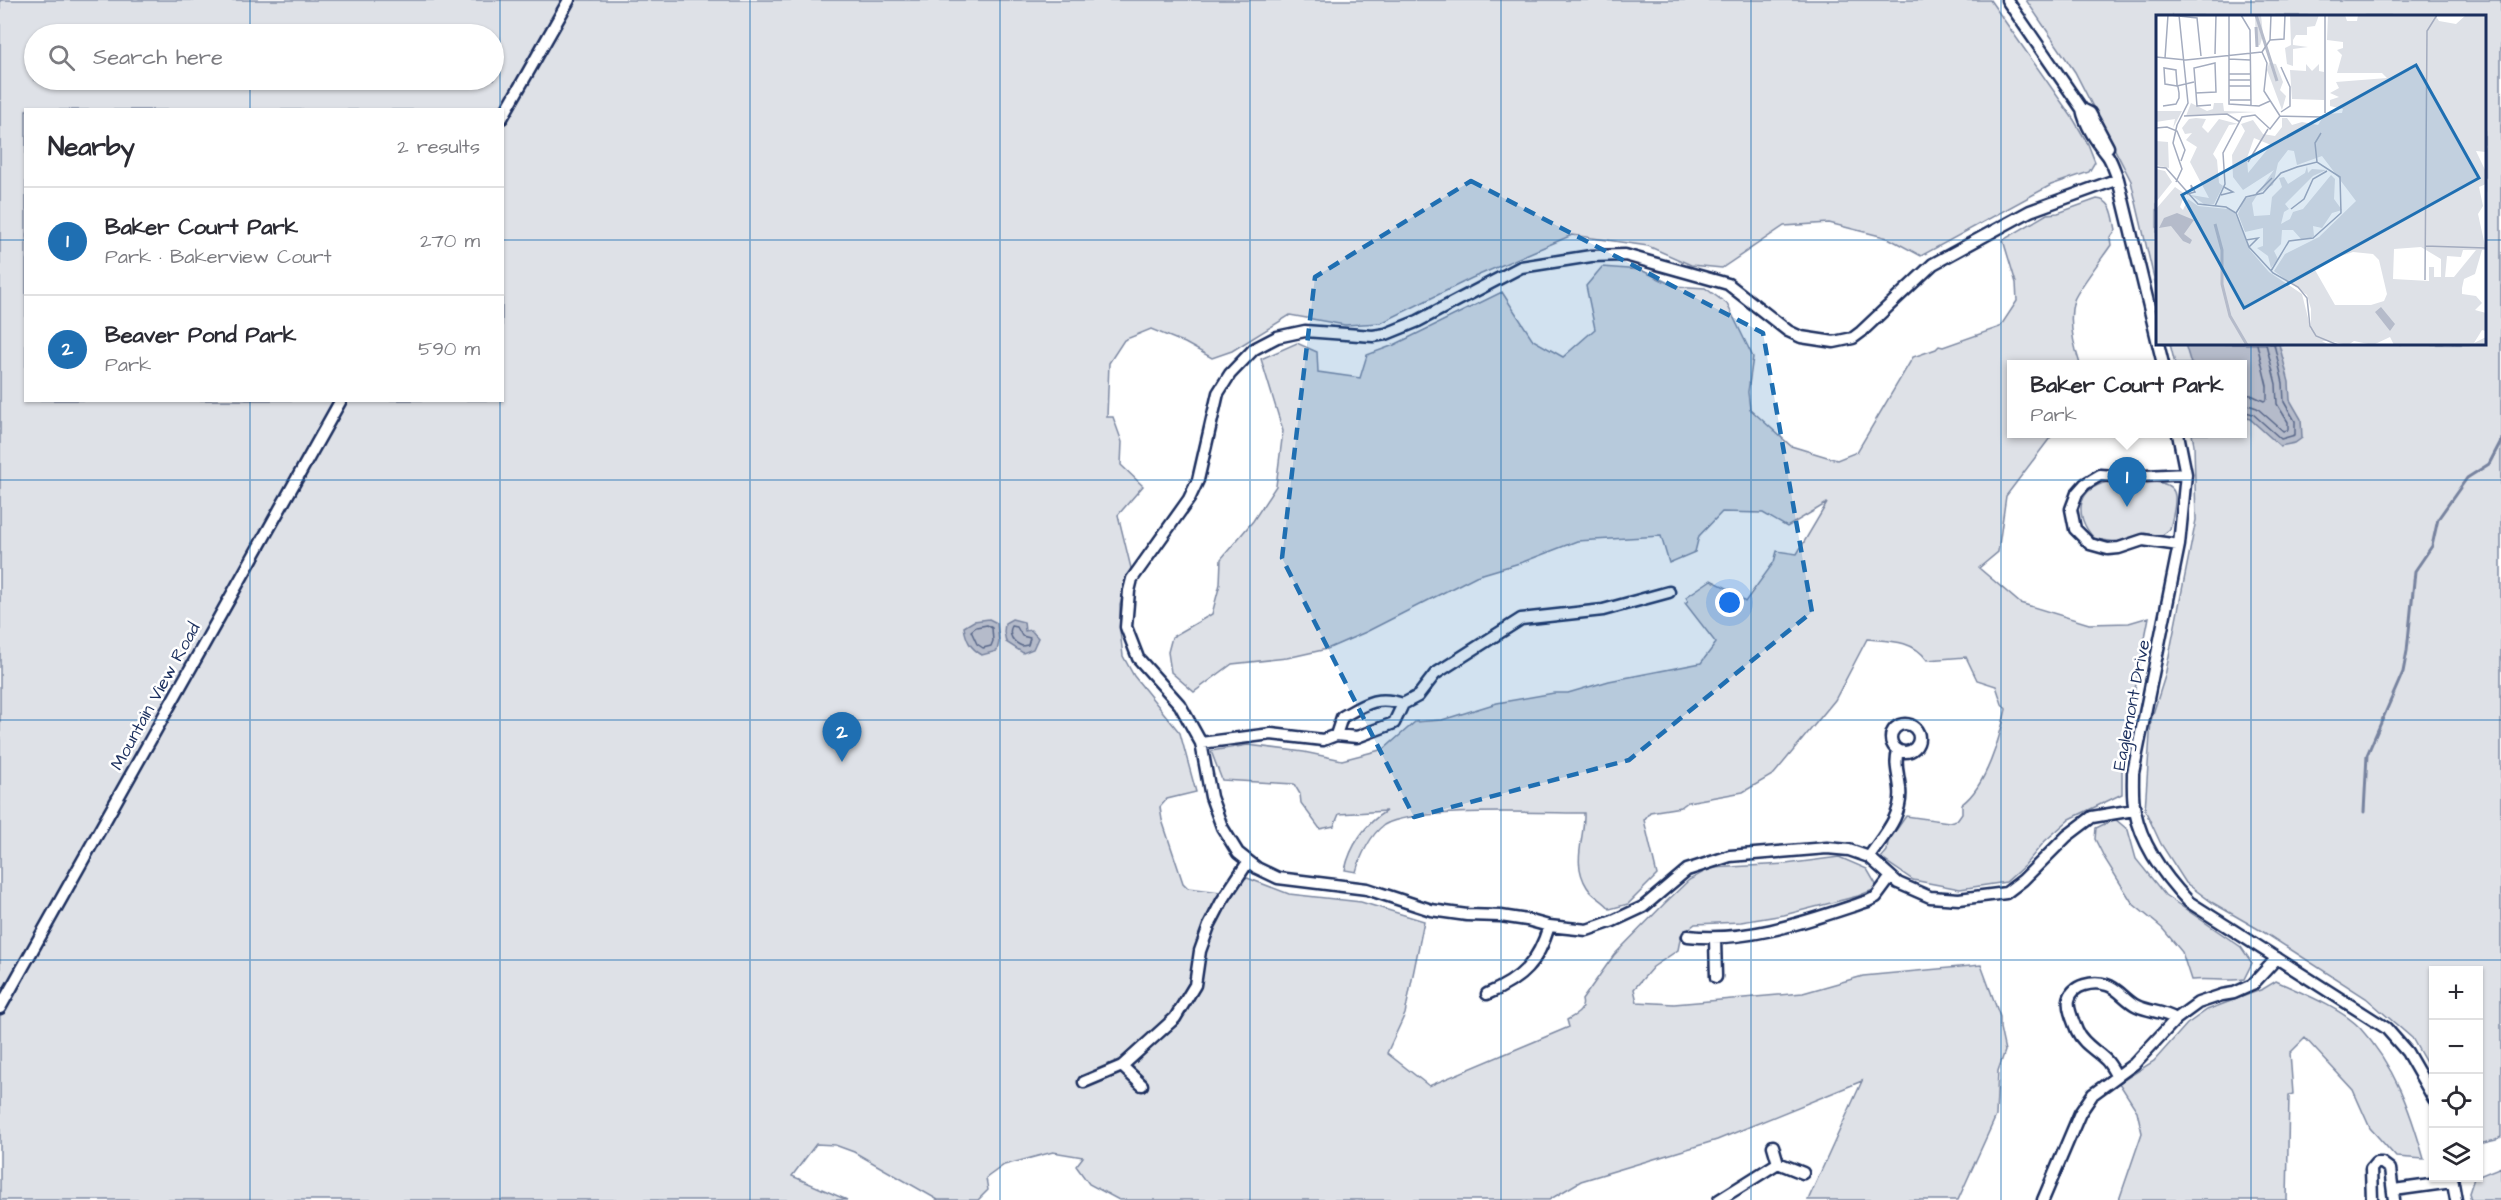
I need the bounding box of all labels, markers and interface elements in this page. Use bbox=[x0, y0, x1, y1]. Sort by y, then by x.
inset map bbox=[2156, 15, 2486, 345]
search box bbox=[24, 24, 504, 90]
icon: search bbox=[45, 41, 78, 74]
text: Search here bbox=[93, 42, 223, 73]
text: Nearby bbox=[48, 129, 135, 165]
text: 2 results bbox=[397, 133, 480, 161]
text: Baker Court Park bbox=[105, 212, 298, 243]
text: 1 bbox=[66, 227, 69, 255]
text: 270 m bbox=[420, 227, 480, 255]
text: Park · Bakerview Court bbox=[105, 243, 332, 271]
text: Beaver Pond Park bbox=[105, 320, 296, 351]
text: 2 bbox=[62, 335, 73, 363]
text: 590 m bbox=[418, 335, 480, 363]
text: Park bbox=[105, 351, 151, 379]
popup bbox=[2007, 360, 2247, 438]
text: Baker Court Park bbox=[2030, 370, 2224, 401]
text: Park bbox=[2030, 401, 2077, 429]
pin: 1 bbox=[2108, 458, 2146, 507]
your location bbox=[1715, 588, 1744, 617]
street label: Mountain View Road bbox=[104, 618, 206, 775]
street label: Eaglemont Drive bbox=[2107, 637, 2157, 773]
pin: 2 bbox=[822, 712, 862, 762]
map controls bbox=[2429, 966, 2483, 1182]
button: + bbox=[2429, 966, 2483, 1020]
button: − bbox=[2429, 1020, 2483, 1074]
button: locate bbox=[2429, 1074, 2483, 1128]
button: layers bbox=[2429, 1128, 2483, 1182]

